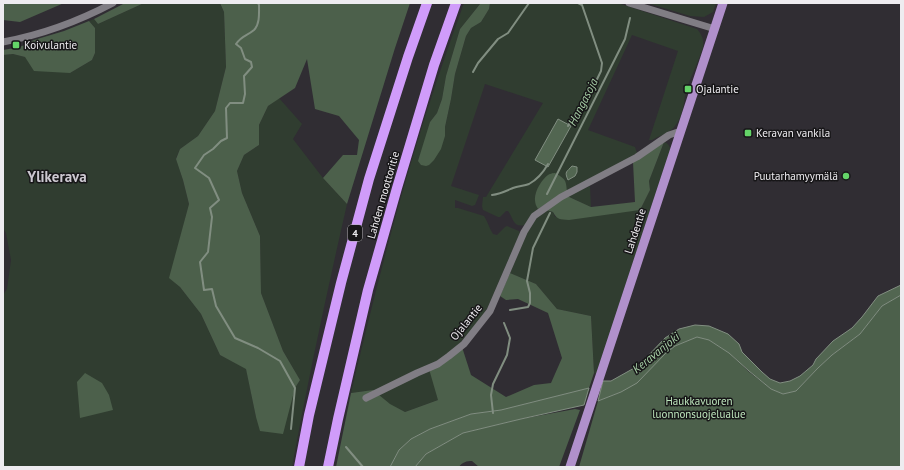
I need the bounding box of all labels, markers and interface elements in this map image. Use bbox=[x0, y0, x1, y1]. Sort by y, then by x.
place label: Koivulantie bbox=[24, 38, 78, 52]
marker: Koivulantie bbox=[11, 40, 21, 50]
water label: Hangasoja bbox=[564, 75, 601, 128]
place label: Ojalantie bbox=[696, 82, 739, 96]
marker: Ojalantie bbox=[683, 84, 693, 94]
place label: Keravan vankila bbox=[756, 126, 830, 140]
marker: Keravan vankila bbox=[743, 128, 753, 138]
street label: Lahden moottoritie bbox=[364, 149, 402, 240]
district label: Ylikerava bbox=[26, 167, 87, 186]
place label: Puutarhamyymälä bbox=[754, 169, 838, 183]
marker: Puutarhamyymälä bbox=[841, 171, 851, 181]
street label: Lahdentie bbox=[621, 206, 649, 255]
road number: 4 bbox=[348, 225, 362, 241]
street label: Ojalantie bbox=[447, 301, 485, 343]
water label: Keravanjoki bbox=[629, 328, 683, 376]
park label: Haukkavuoren luonnonsuojelualue bbox=[652, 394, 746, 421]

